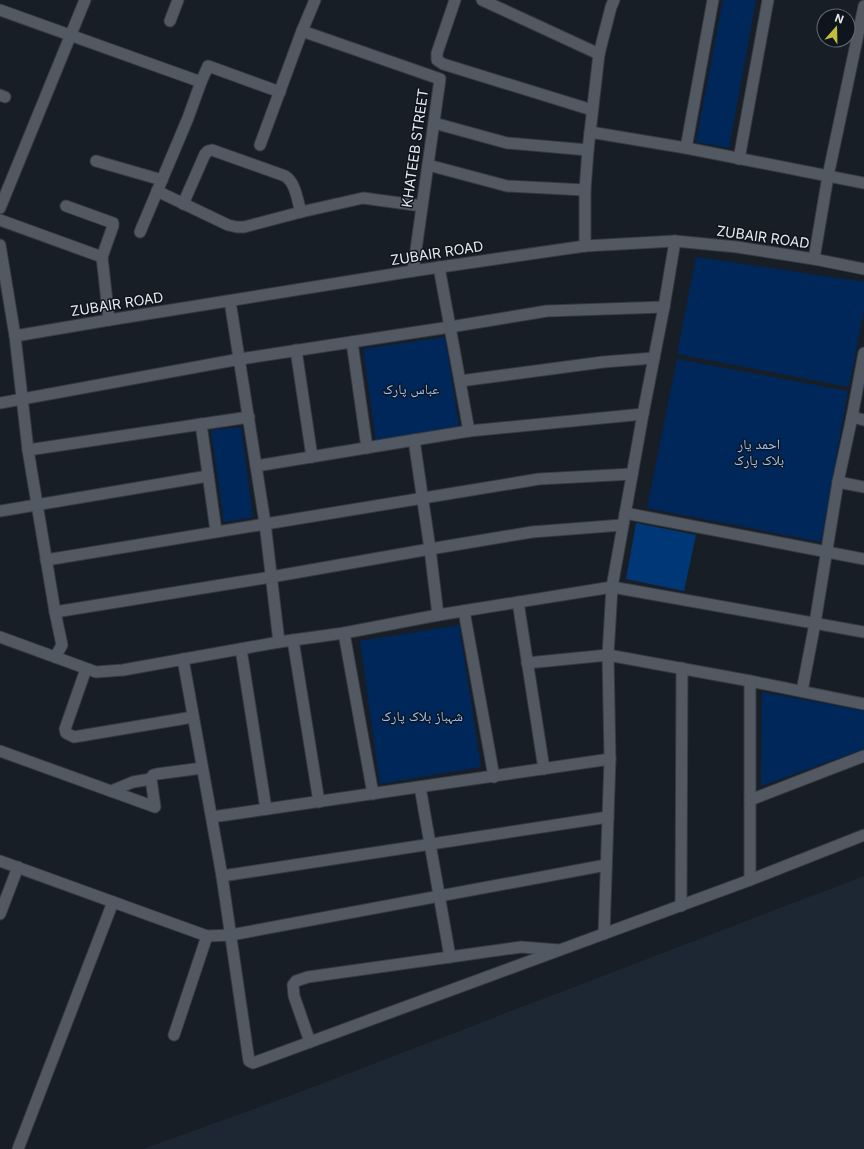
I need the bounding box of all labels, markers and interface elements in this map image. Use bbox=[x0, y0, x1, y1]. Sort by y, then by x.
north arrow bbox=[816, 8, 856, 48]
text: N bbox=[833, 11, 846, 27]
street label: KHATEEB STREET bbox=[398, 87, 431, 209]
street label: ZUBAIR ROAD bbox=[715, 222, 811, 251]
street label: ZUBAIR ROAD bbox=[389, 237, 485, 268]
street label: ZUBAIR ROAD bbox=[69, 288, 165, 319]
park label: عباس پارک bbox=[383, 380, 439, 398]
park label: احمد یار بلاک پارک bbox=[734, 435, 784, 469]
park label: شہباز بلاک پارک bbox=[381, 707, 463, 725]

